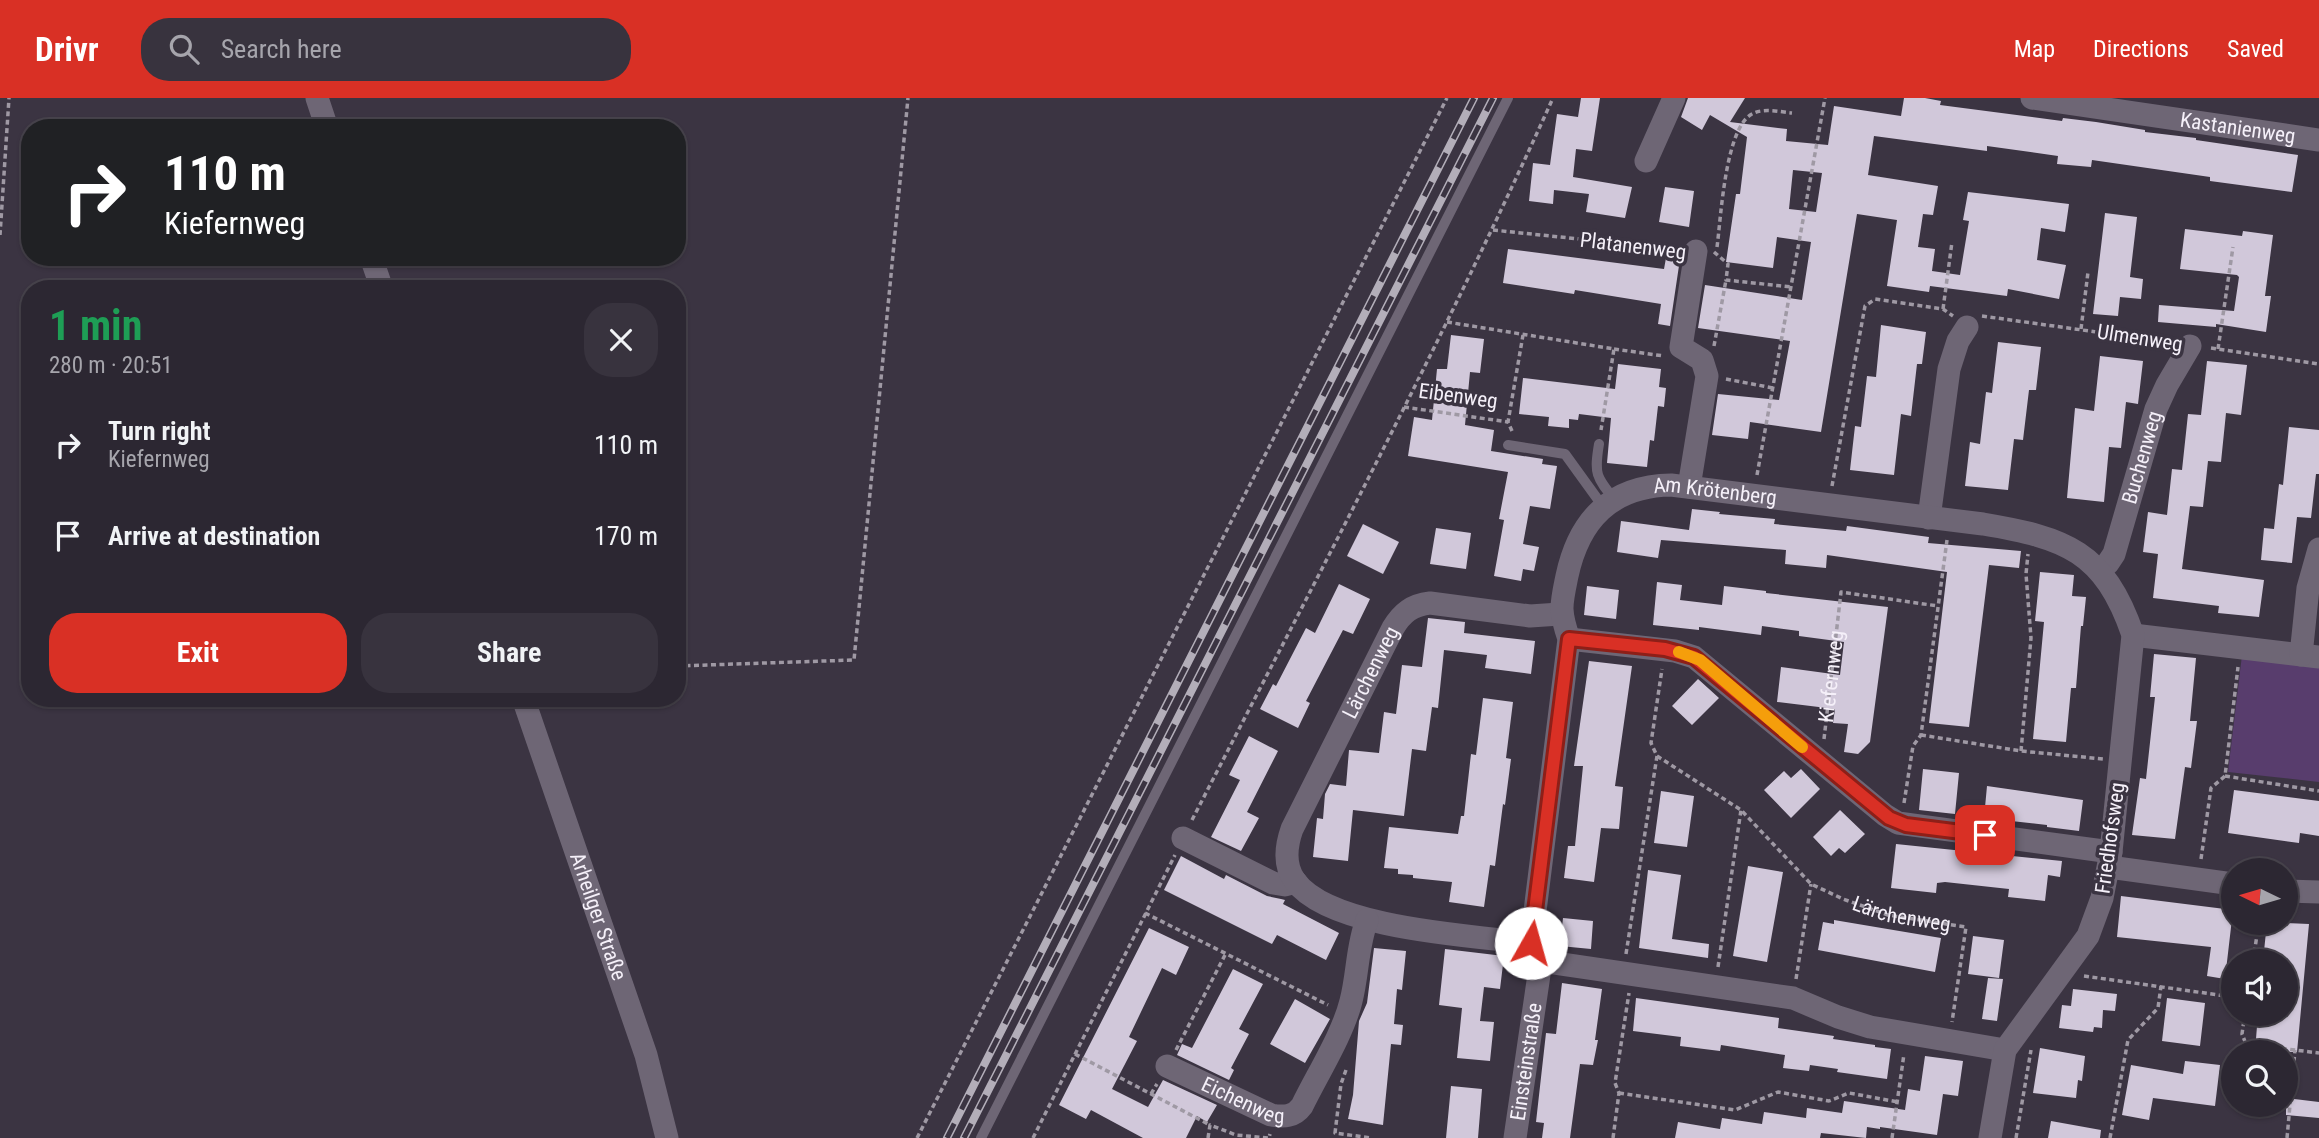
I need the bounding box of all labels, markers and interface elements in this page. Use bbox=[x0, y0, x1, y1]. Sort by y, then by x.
search box bbox=[141, 18, 631, 81]
text: Drivr bbox=[35, 30, 99, 69]
icon: search bbox=[165, 30, 203, 68]
text: Search here bbox=[221, 34, 342, 64]
text: Map bbox=[2014, 35, 2055, 63]
text: Directions bbox=[2093, 35, 2189, 63]
text: Saved bbox=[2227, 35, 2284, 63]
street label: Kastanienweg bbox=[2179, 108, 2297, 148]
text: 110 m bbox=[164, 145, 286, 202]
icon: right bbox=[49, 147, 140, 238]
text: Kiefernweg bbox=[164, 204, 305, 242]
street label: Platanenweg bbox=[1579, 228, 1687, 264]
text: 1 min bbox=[49, 301, 142, 350]
button: close bbox=[584, 303, 658, 377]
street label: Ulmenweg bbox=[2096, 319, 2184, 357]
text: 280 m · 20:51 bbox=[49, 352, 173, 379]
street label: Eibenweg bbox=[1417, 379, 1499, 413]
street label: Buchenweg bbox=[2117, 408, 2167, 507]
text: Turn right bbox=[108, 416, 210, 446]
icon: right bbox=[49, 426, 87, 464]
text: 110 m bbox=[594, 430, 658, 460]
text: Kiefernweg bbox=[108, 446, 210, 473]
street label: Am Krötenberg bbox=[1652, 472, 1778, 510]
icon: arrive bbox=[49, 517, 87, 555]
text: Arrive at destination bbox=[108, 521, 320, 551]
text: 170 m bbox=[594, 521, 658, 551]
button: Exit bbox=[49, 613, 347, 693]
button: Share bbox=[361, 613, 658, 693]
street label: Lärchenweg bbox=[1337, 622, 1404, 723]
street label: Kiefernweg bbox=[1814, 629, 1848, 724]
street label: Friedhofsweg bbox=[2090, 781, 2130, 895]
pin bbox=[1955, 805, 2015, 865]
icon: arrive bbox=[1966, 816, 2004, 854]
street label: Arheilger Straße bbox=[565, 849, 631, 984]
north arrow bbox=[2221, 858, 2298, 934]
map controls bbox=[2221, 858, 2298, 1117]
street label: Lärchenweg bbox=[1849, 891, 1952, 936]
position arrow bbox=[1494, 906, 1568, 980]
button: sound bbox=[2221, 949, 2298, 1026]
street label: Einsteinstraße bbox=[1506, 1001, 1547, 1122]
button: search bbox=[2221, 1040, 2298, 1117]
street label: Eichenweg bbox=[1198, 1072, 1285, 1128]

